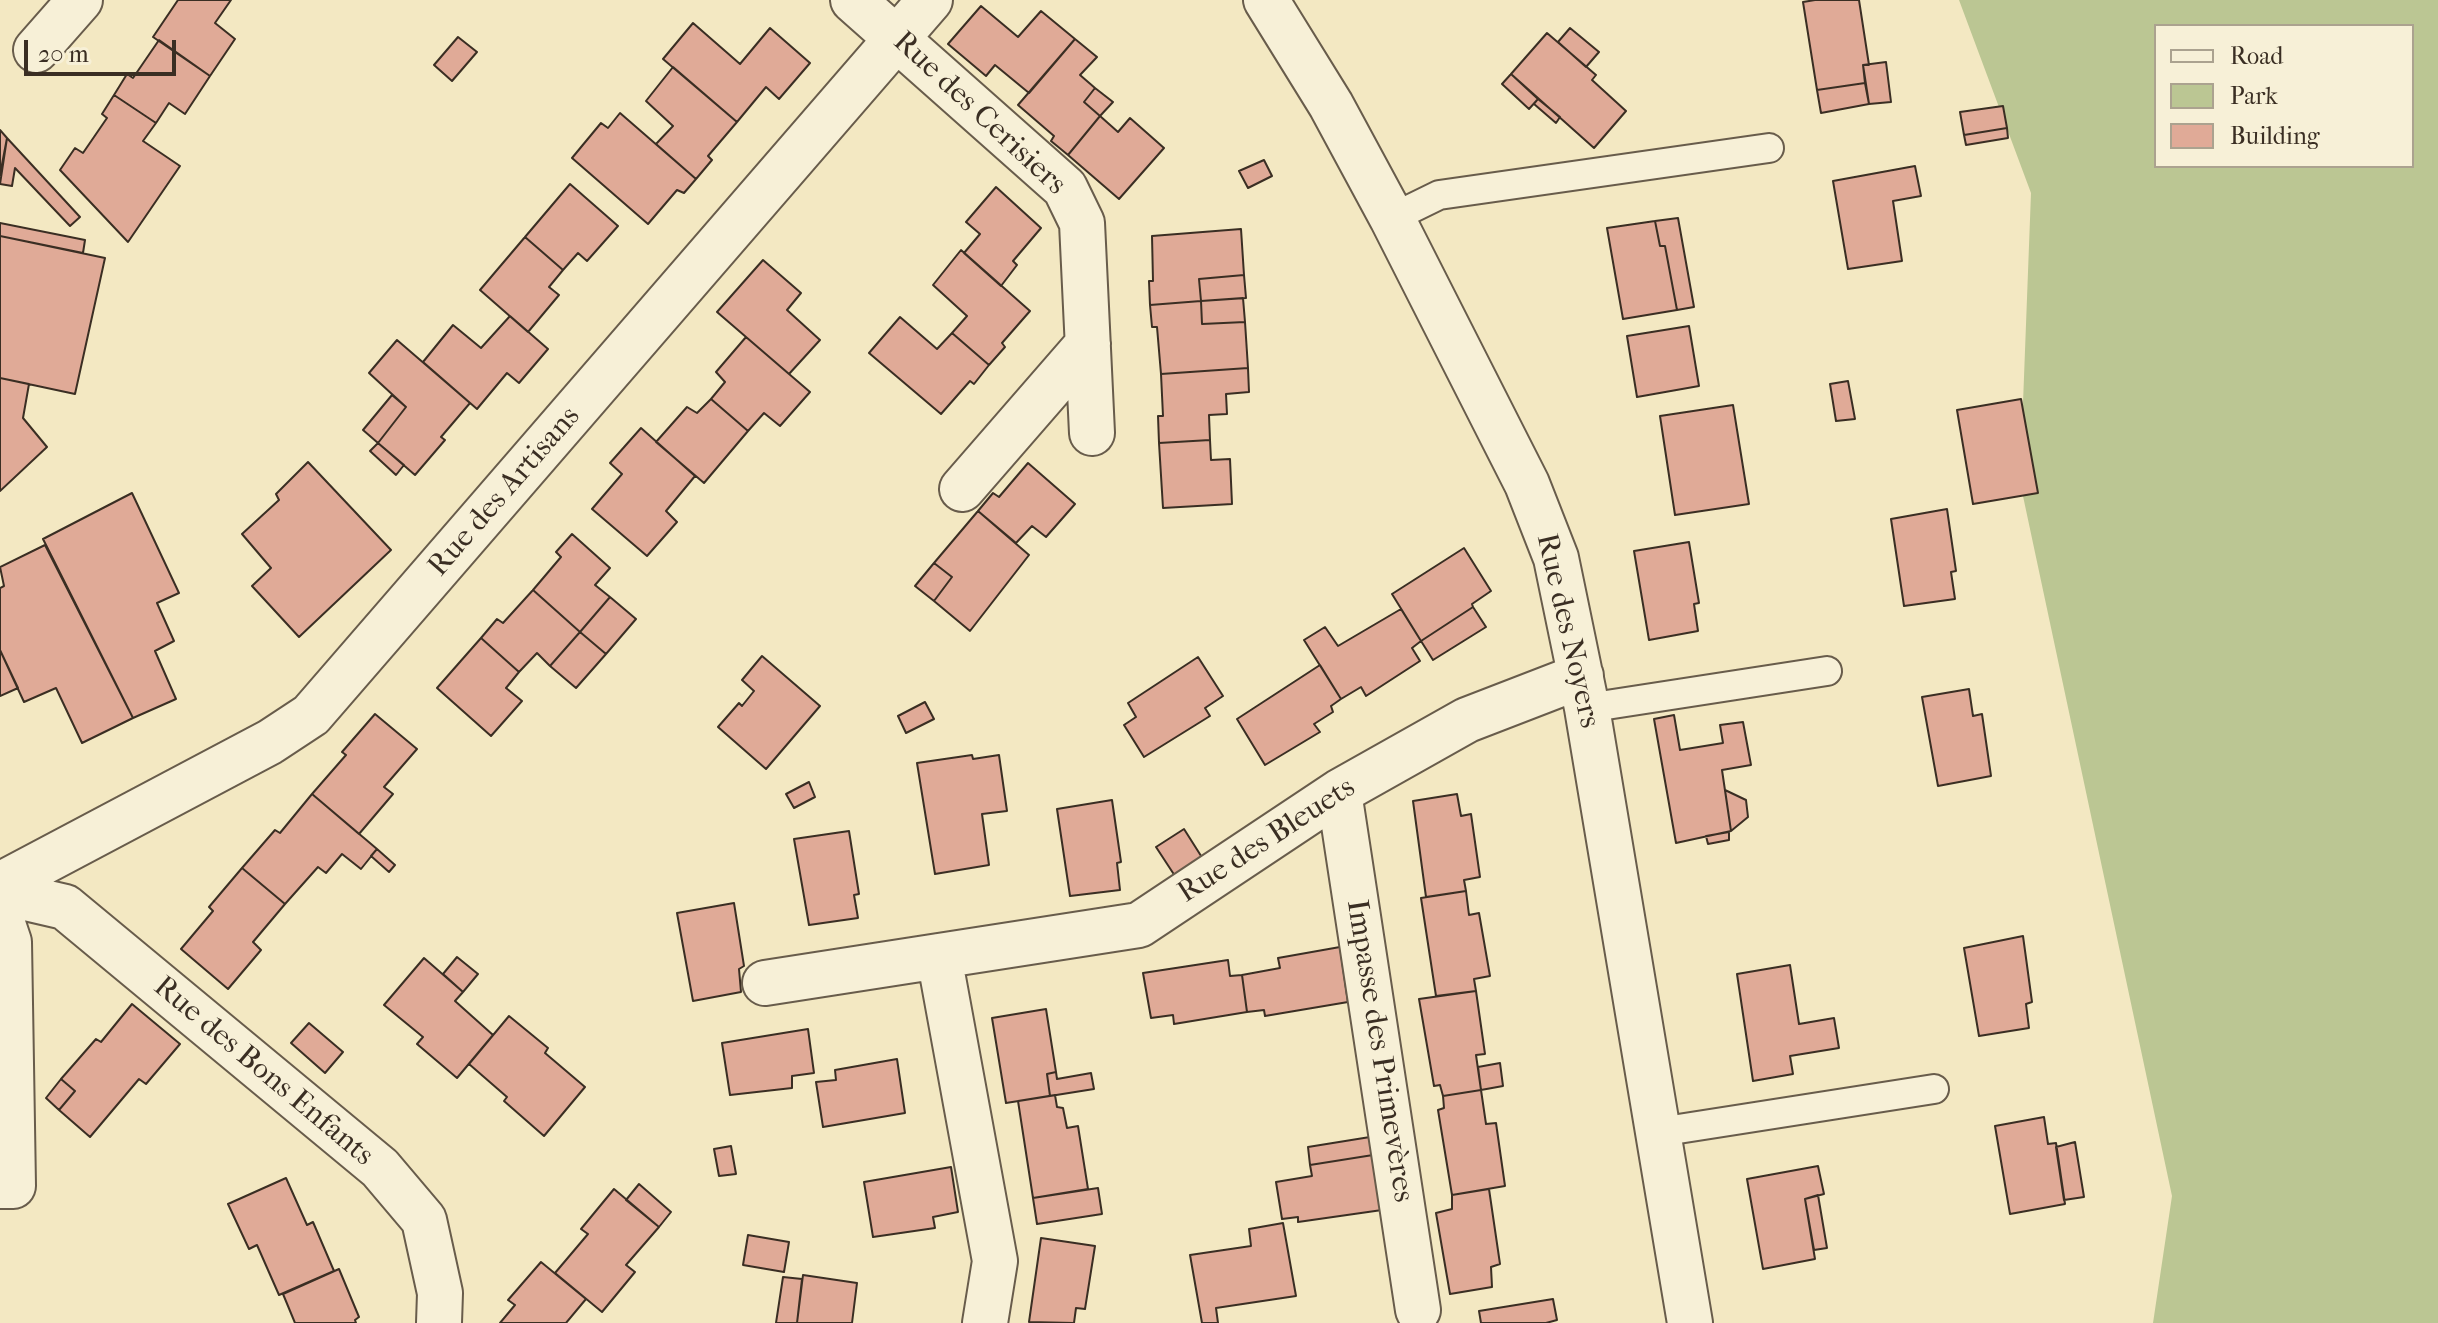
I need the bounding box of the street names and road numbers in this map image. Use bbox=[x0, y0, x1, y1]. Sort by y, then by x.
street label: Rue des Cerisiers bbox=[885, 25, 1073, 203]
street label: Rue des Artisans bbox=[421, 400, 589, 584]
street label: Rue des Noyers bbox=[1527, 530, 1607, 732]
street label: Rue des Bleuets bbox=[1172, 770, 1362, 912]
street label: Impasse des Primevères bbox=[1337, 897, 1421, 1205]
street label: Rue des Bons Enfants bbox=[146, 970, 380, 1174]

